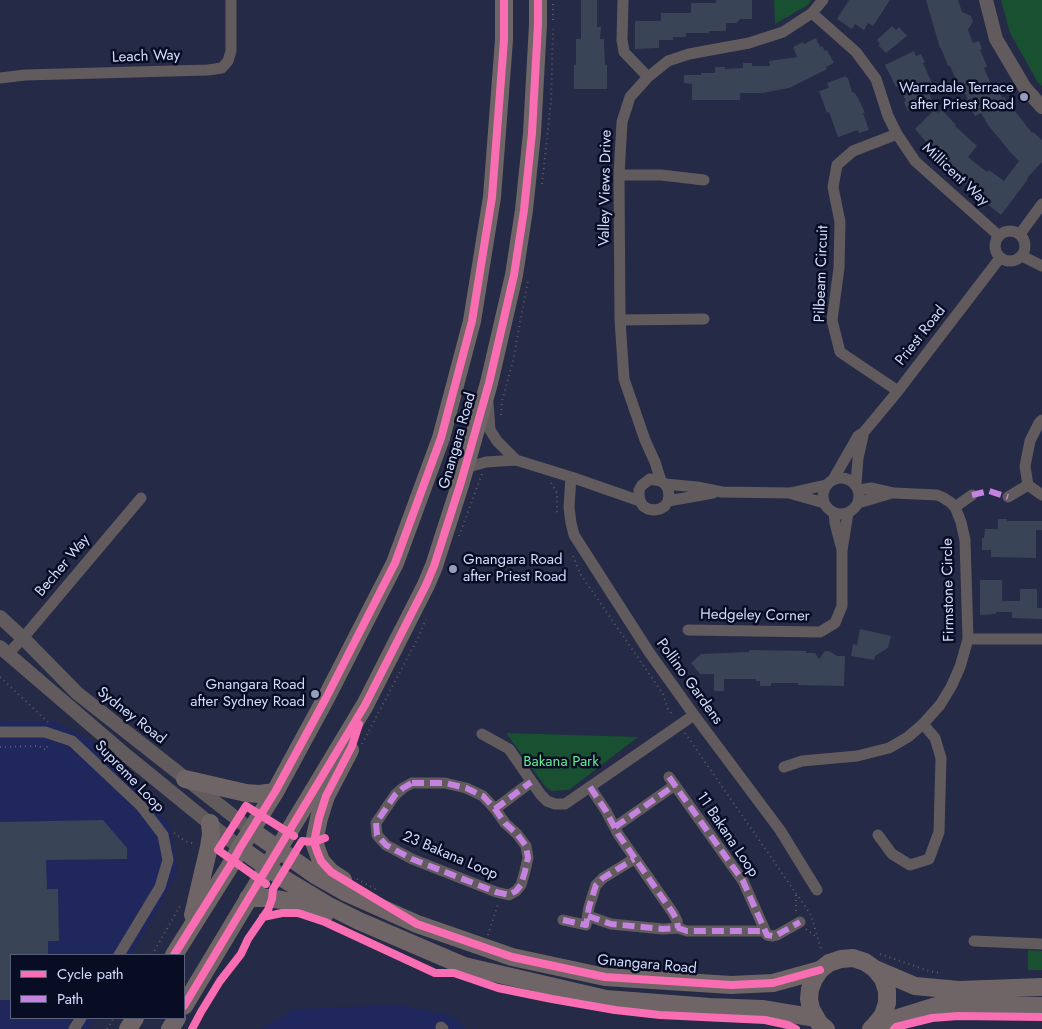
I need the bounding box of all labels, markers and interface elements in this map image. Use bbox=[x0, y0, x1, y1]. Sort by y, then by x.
street label: Leach Way bbox=[112, 47, 180, 67]
place label: Warradale Terrace after Priest Road bbox=[899, 79, 1014, 114]
marker: Warradale Terrace after Priest Road bbox=[1018, 91, 1030, 103]
street label: Valley Views Drive bbox=[596, 130, 616, 246]
street label: Millicent Way bbox=[918, 139, 992, 211]
street label: Pilbeam Circuit bbox=[811, 225, 833, 323]
street label: Priest Road bbox=[892, 302, 950, 370]
street label: Gnangara Road bbox=[436, 391, 480, 491]
street label: Becher Way bbox=[32, 531, 94, 601]
street label: Firmstone Circle bbox=[939, 538, 959, 642]
place label: Gnangara Road after Priest Road bbox=[463, 551, 567, 586]
marker: Gnangara Road after Priest Road bbox=[447, 563, 459, 575]
street label: Hedgeley Corner bbox=[700, 606, 810, 626]
street label: Pollino Gardens bbox=[652, 636, 726, 728]
place label: Gnangara Road after Sydney Road bbox=[190, 676, 305, 711]
street label: Sydney Road bbox=[93, 684, 169, 748]
marker: Gnangara Road after Sydney Road bbox=[309, 688, 321, 700]
street label: Supreme Loop bbox=[90, 737, 168, 817]
park label: Bakana Park bbox=[523, 753, 599, 771]
street label: 11 Bakana Loop bbox=[692, 789, 762, 881]
street label: 23 Bakana Loop bbox=[400, 828, 500, 884]
street label: Gnangara Road bbox=[597, 952, 697, 978]
legend bbox=[10, 954, 185, 1019]
text: Cycle path bbox=[57, 963, 124, 985]
text: Path bbox=[57, 988, 83, 1010]

